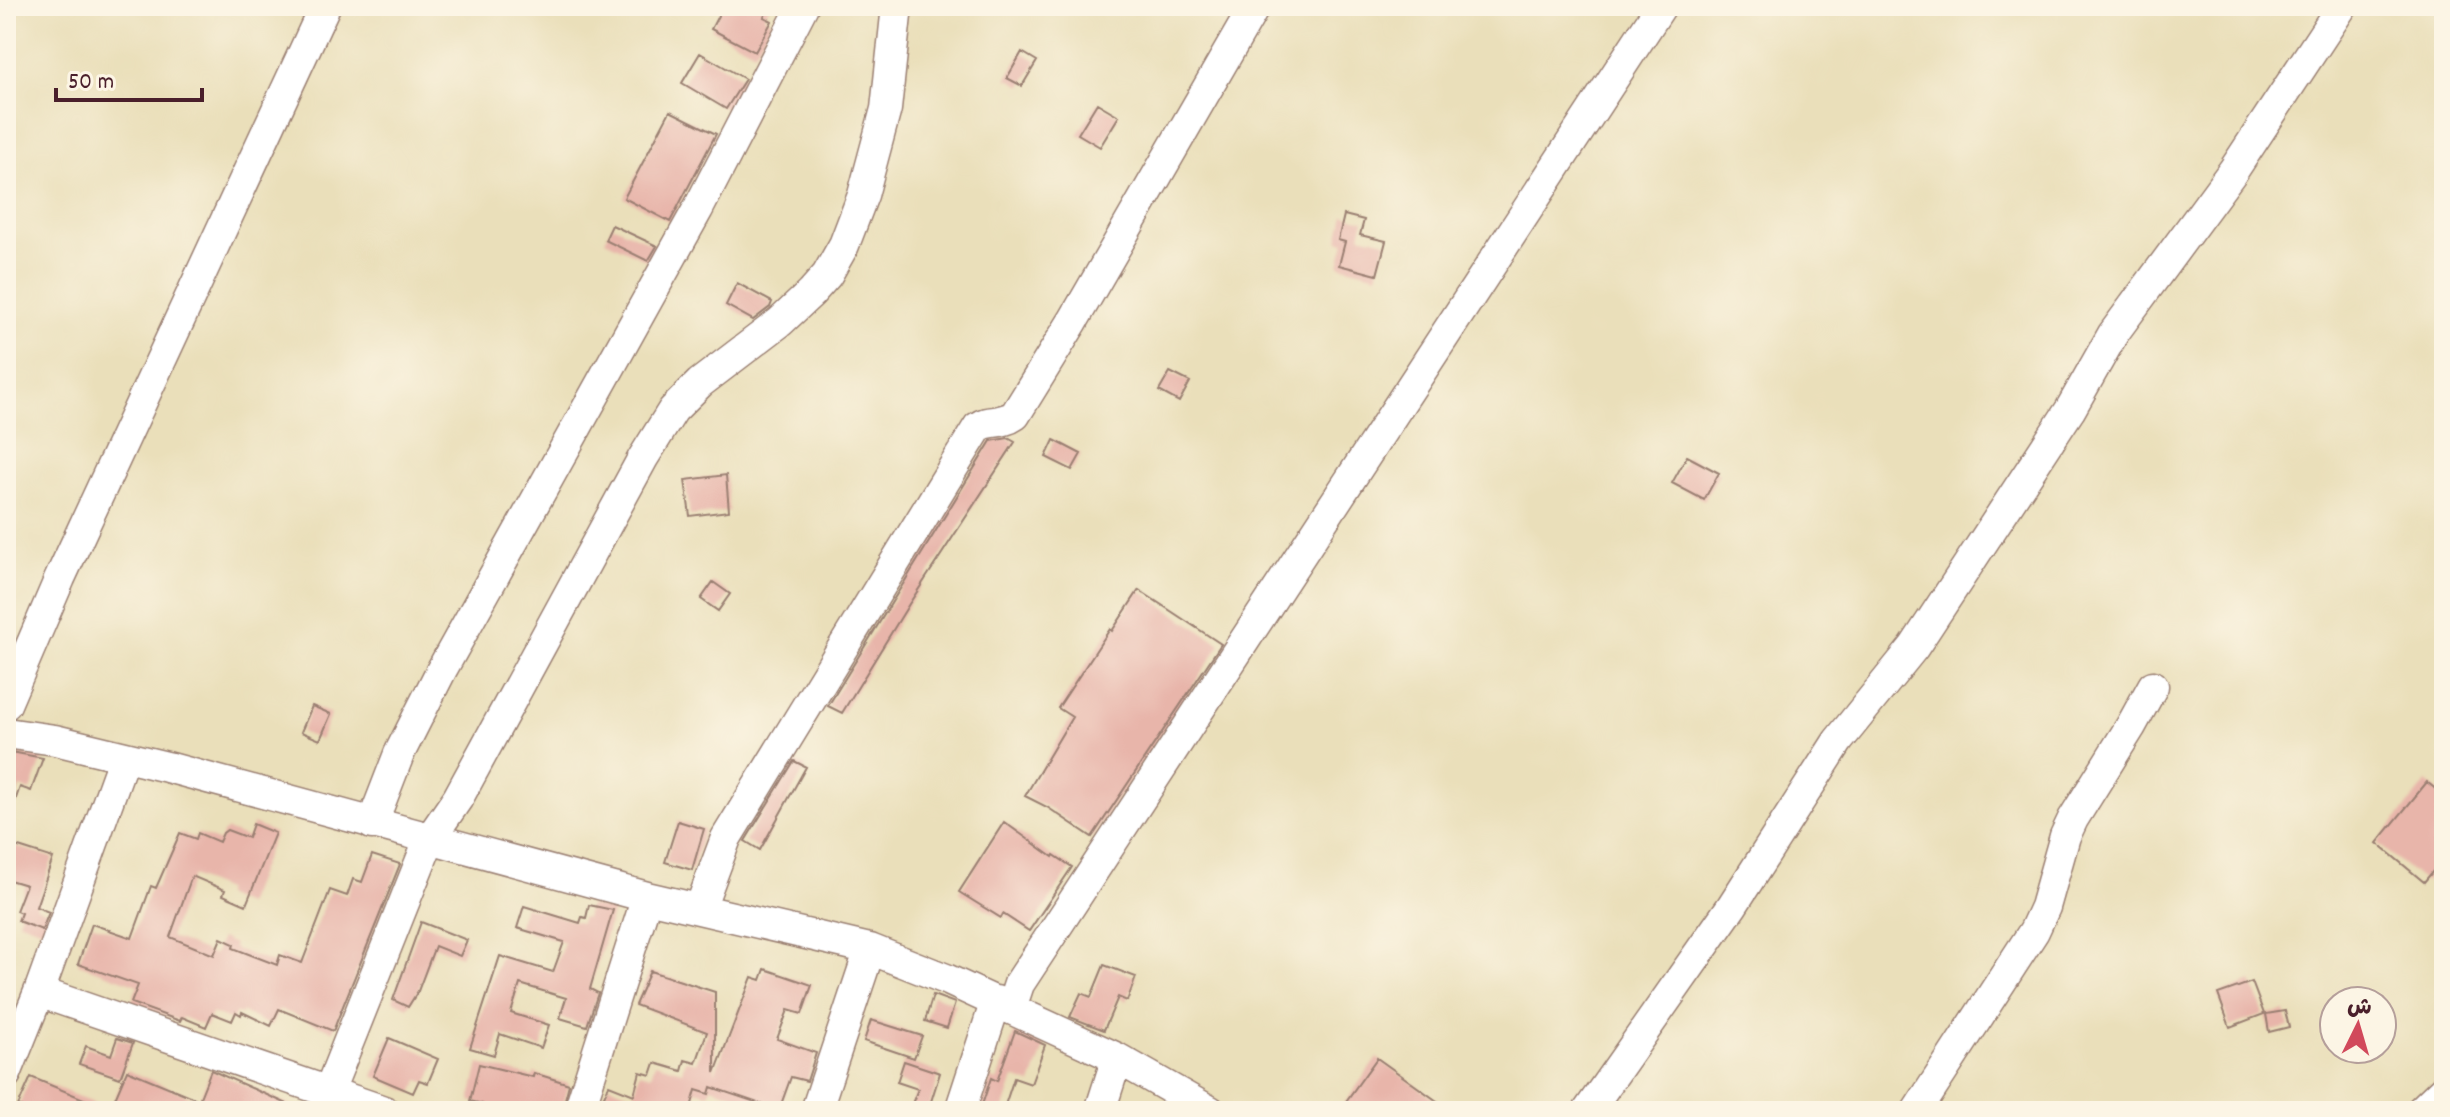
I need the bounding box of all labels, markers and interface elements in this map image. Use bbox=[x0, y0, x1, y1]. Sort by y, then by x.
scale bar bbox=[56, 52, 202, 102]
text: 50 m bbox=[68, 66, 114, 100]
north arrow bbox=[2318, 985, 2398, 1065]
text: ش bbox=[2346, 992, 2373, 1025]

